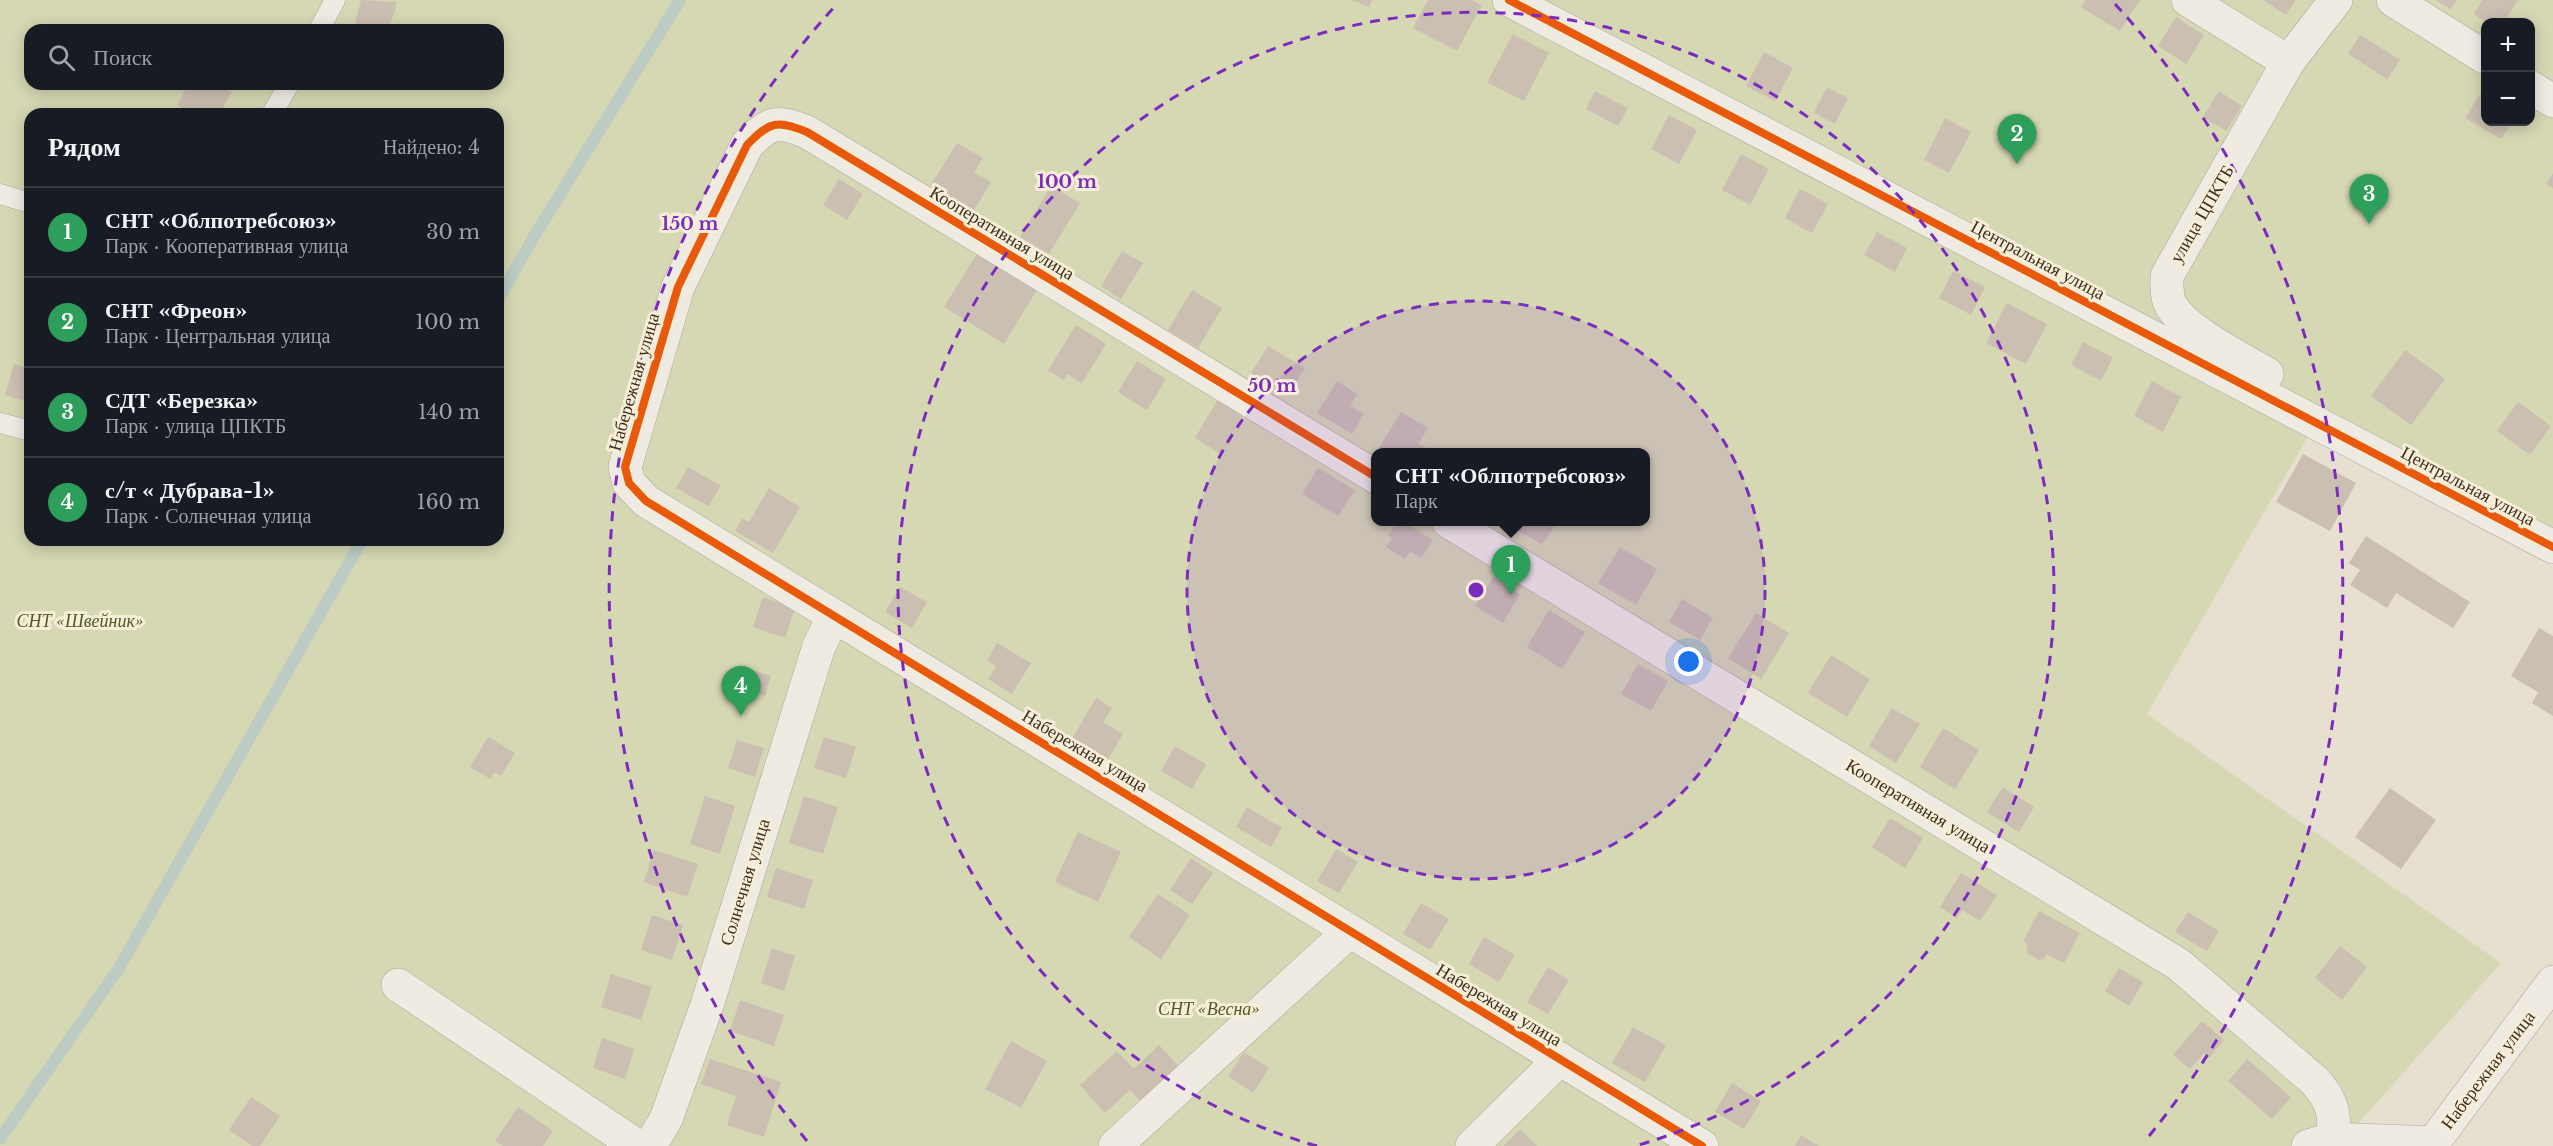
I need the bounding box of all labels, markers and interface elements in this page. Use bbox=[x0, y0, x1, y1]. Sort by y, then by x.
map controls bbox=[2481, 18, 2535, 126]
button: + bbox=[2481, 18, 2535, 72]
search box bbox=[24, 24, 504, 90]
icon: search bbox=[45, 41, 78, 74]
text: Поиск bbox=[93, 44, 152, 71]
button: − bbox=[2481, 72, 2535, 126]
pin: 2 bbox=[1998, 114, 2036, 164]
text: Рядом bbox=[48, 131, 121, 163]
text: Найдено: 4 bbox=[383, 135, 480, 159]
street label: улица ЦПКТБ bbox=[2165, 161, 2239, 267]
text: 100 m bbox=[1037, 171, 1097, 193]
pin: 3 bbox=[2350, 174, 2388, 224]
street label: Кооперативная улица bbox=[926, 181, 1078, 285]
text: СНТ «Облпотребсоюз» bbox=[105, 207, 337, 234]
text: 150 m bbox=[662, 213, 719, 235]
street label: Центральная улица bbox=[1967, 215, 2109, 305]
text: 1 bbox=[63, 220, 72, 244]
text: 30 m bbox=[426, 220, 480, 244]
text: Парк · Кооперативная улица bbox=[105, 234, 348, 258]
text: СНТ «Фреон» bbox=[105, 297, 247, 324]
text: 2 bbox=[61, 310, 74, 334]
text: 100 m bbox=[415, 310, 480, 334]
street label: Набережная улица bbox=[604, 310, 664, 454]
text: Парк · Центральная улица bbox=[105, 324, 330, 348]
text: 50 m bbox=[1248, 375, 1297, 397]
text: СДТ «Березка» bbox=[105, 387, 258, 414]
text: 3 bbox=[61, 400, 74, 424]
text: 140 m bbox=[418, 400, 480, 424]
text: Парк · улица ЦПКТБ bbox=[105, 414, 286, 438]
street label: Центральная улица bbox=[2397, 441, 2539, 531]
popup bbox=[1371, 448, 1650, 526]
text: СНТ «Облпотребсоюз» bbox=[1395, 462, 1626, 489]
text: с/т « Дубрава-1» bbox=[105, 477, 275, 504]
text: Парк bbox=[1395, 489, 1438, 513]
text: 4 bbox=[61, 490, 74, 514]
text: 160 m bbox=[417, 490, 480, 514]
text: Парк · Солнечная улица bbox=[105, 504, 311, 528]
pin: 1 bbox=[1492, 546, 1530, 595]
centre of rings bbox=[1466, 580, 1486, 600]
park label: СНТ «Швейник» bbox=[16, 610, 144, 632]
your location bbox=[1674, 647, 1703, 676]
pin: 4 bbox=[722, 666, 760, 716]
street label: Набережная улица bbox=[1018, 705, 1152, 797]
street label: Кооперативная улица bbox=[1842, 754, 1994, 858]
street label: Солнечная улица bbox=[715, 816, 775, 948]
street label: Набережная улица bbox=[1432, 959, 1566, 1051]
park label: СНТ «Весна» bbox=[1158, 998, 1260, 1020]
street label: Набережная улица bbox=[2436, 1006, 2540, 1134]

